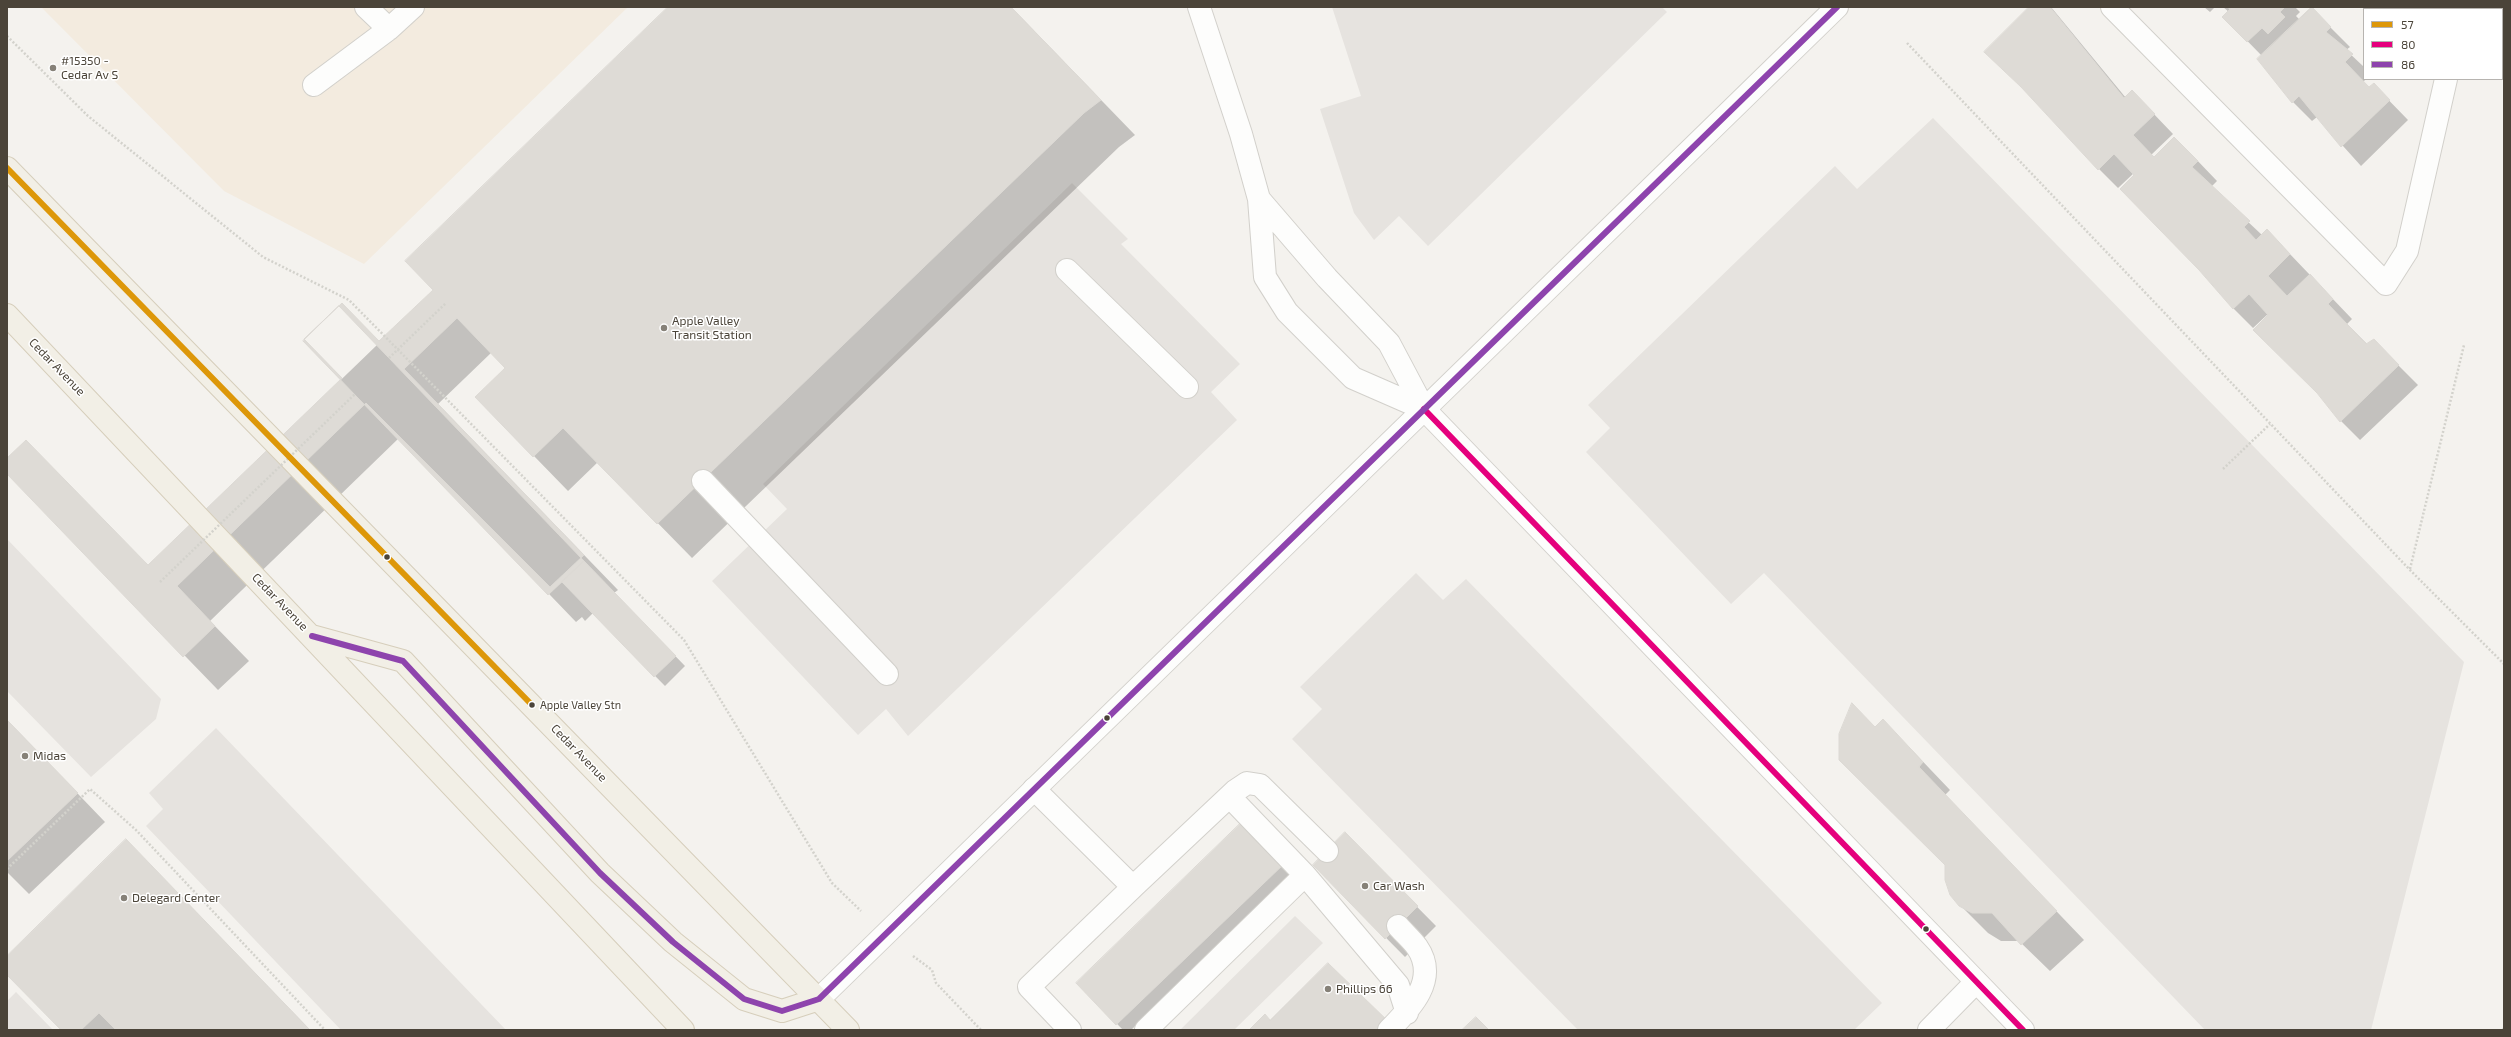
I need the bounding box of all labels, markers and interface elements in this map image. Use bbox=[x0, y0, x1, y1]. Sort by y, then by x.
legend bbox=[2363, 8, 2503, 80]
text: 57 bbox=[2401, 17, 2414, 31]
text: 80 bbox=[2401, 37, 2416, 51]
place label: #15350 - Cedar Av S bbox=[61, 54, 118, 82]
text: 86 bbox=[2401, 57, 2415, 71]
marker: #15350 - Cedar Av S bbox=[48, 63, 58, 73]
place label: Apple Valley Transit Station bbox=[672, 314, 752, 342]
marker: Apple Valley Transit Station bbox=[659, 323, 669, 333]
street label: Cedar Avenue bbox=[26, 335, 88, 399]
unlabelled marker bbox=[382, 552, 392, 562]
street label: Cedar Avenue bbox=[249, 570, 311, 634]
place label: Apple Valley Stn bbox=[540, 698, 621, 712]
marker: Apple Valley Stn bbox=[527, 700, 537, 710]
unlabelled marker bbox=[1102, 713, 1112, 723]
street label: Cedar Avenue bbox=[548, 721, 610, 785]
place label: Midas bbox=[33, 749, 66, 763]
marker: Midas bbox=[20, 751, 30, 761]
place label: Car Wash bbox=[1373, 879, 1425, 893]
marker: Car Wash bbox=[1360, 881, 1370, 891]
place label: Delegard Center bbox=[132, 891, 220, 905]
marker: Delegard Center bbox=[119, 893, 129, 903]
unlabelled marker bbox=[1921, 924, 1931, 934]
place label: Phillips 66 bbox=[1336, 982, 1393, 996]
marker: Phillips 66 bbox=[1323, 984, 1333, 994]

